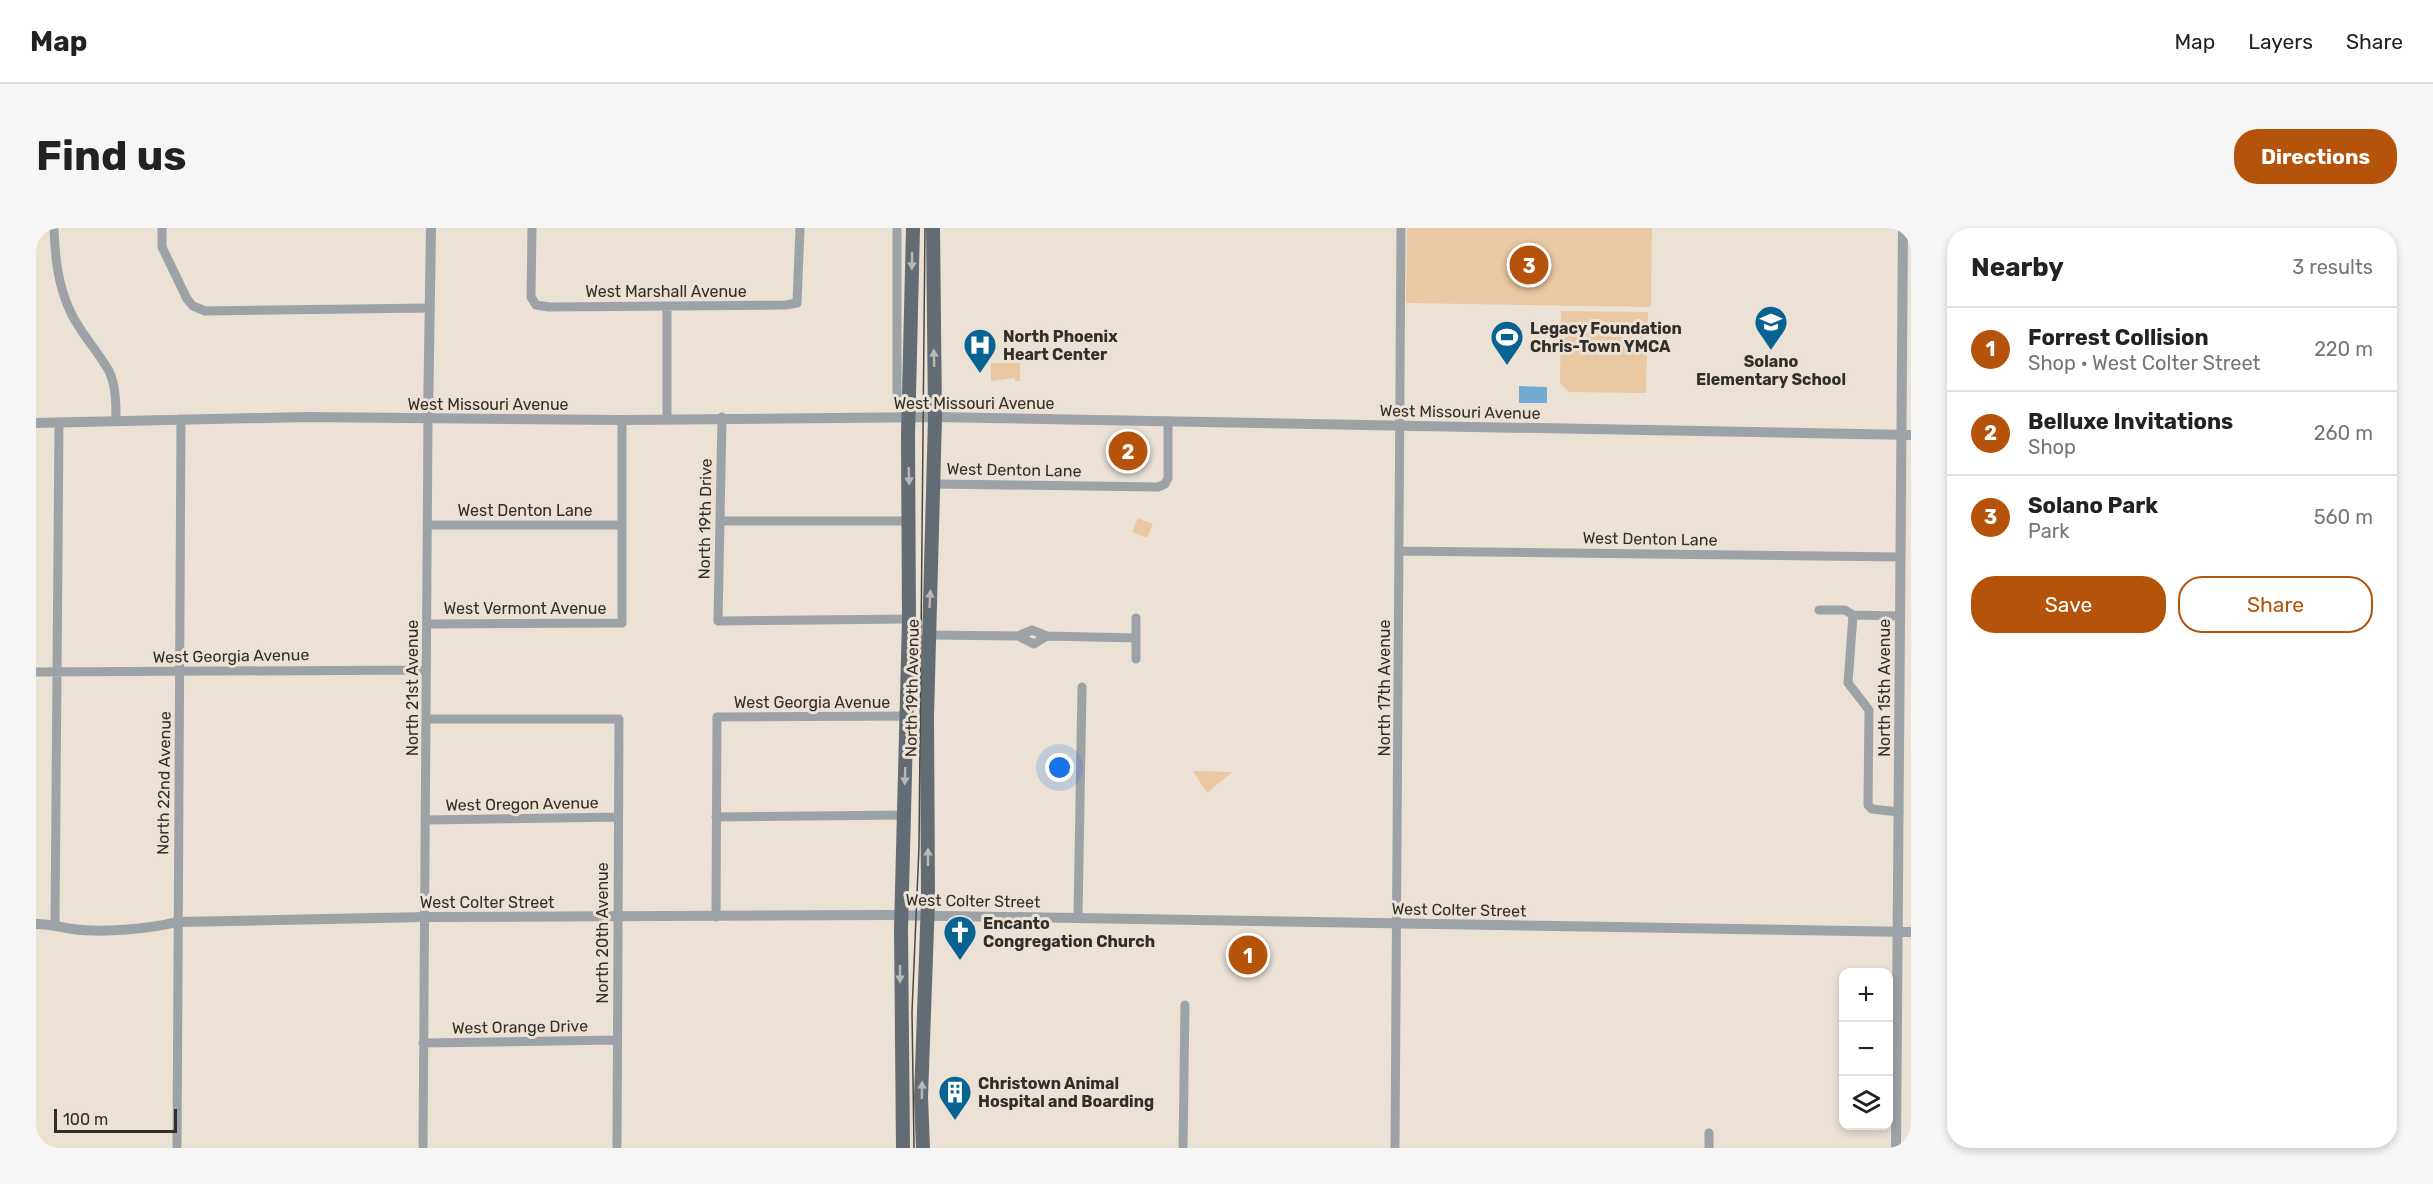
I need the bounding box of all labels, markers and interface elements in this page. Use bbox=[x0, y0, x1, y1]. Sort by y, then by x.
text: Map bbox=[30, 25, 87, 58]
text: Map bbox=[2174, 29, 2215, 54]
text: Layers bbox=[2248, 29, 2313, 54]
text: Share bbox=[2346, 29, 2403, 54]
button: Directions bbox=[2234, 129, 2397, 184]
text: Find us bbox=[36, 131, 187, 181]
pin: 3 bbox=[1510, 243, 1548, 288]
one-way arrow bbox=[907, 252, 917, 271]
text: Nearby bbox=[1971, 252, 2064, 283]
text: 3 results bbox=[2292, 255, 2373, 279]
street label: West Marshall Avenue bbox=[585, 282, 747, 301]
school or university icon: Solano Elementary School bbox=[1753, 304, 1789, 351]
sports icon: Legacy Foundation Chris-Town YMCA bbox=[1489, 319, 1525, 366]
place label: Legacy Foundation Chris-Town YMCA bbox=[1530, 319, 1682, 356]
text: Forrest Collision bbox=[2028, 324, 2209, 351]
hospital icon: North Phoenix Heart Center bbox=[962, 327, 998, 374]
place label: North Phoenix Heart Center bbox=[1003, 327, 1118, 364]
text: 1 bbox=[1986, 337, 1995, 361]
text: 220 m bbox=[2314, 337, 2373, 361]
one-way arrow bbox=[929, 349, 939, 368]
text: Shop · West Colter Street bbox=[2028, 351, 2260, 375]
place label: Solano Elementary School bbox=[1696, 352, 1846, 389]
street label: West Missouri Avenue bbox=[894, 394, 1055, 413]
street label: West Missouri Avenue bbox=[408, 395, 569, 414]
street label: West Missouri Avenue bbox=[1379, 401, 1541, 423]
text: Belluxe Invitations bbox=[2028, 408, 2233, 435]
text: 2 bbox=[1984, 421, 1997, 445]
text: 260 m bbox=[2314, 421, 2373, 445]
pin: 2 bbox=[1108, 428, 1148, 474]
text: Shop bbox=[2028, 435, 2076, 459]
street label: North 19th Drive bbox=[694, 458, 716, 580]
street label: West Denton Lane bbox=[946, 459, 1082, 481]
one-way arrow bbox=[905, 466, 914, 485]
text: Solano Park bbox=[2028, 492, 2158, 519]
street label: West Denton Lane bbox=[458, 501, 592, 520]
text: 3 bbox=[1984, 505, 1997, 529]
text: 560 m bbox=[2314, 505, 2373, 529]
text: Park bbox=[2028, 519, 2070, 543]
street label: West Denton Lane bbox=[1582, 528, 1718, 550]
button: Save bbox=[1971, 576, 2166, 633]
button: Share bbox=[2178, 576, 2373, 633]
one-way arrow bbox=[926, 590, 935, 609]
street label: West Vermont Avenue bbox=[444, 599, 606, 618]
street label: North 19th Avenue bbox=[901, 619, 923, 757]
street label: North 15th Avenue bbox=[1875, 619, 1894, 757]
street label: North 21st Avenue bbox=[403, 620, 422, 756]
street label: North 17th Avenue bbox=[1375, 620, 1394, 756]
street label: West Georgia Avenue bbox=[153, 645, 309, 667]
street label: West Georgia Avenue bbox=[734, 693, 890, 712]
street label: North 22nd Avenue bbox=[153, 711, 175, 855]
your location bbox=[1045, 753, 1074, 782]
one-way arrow bbox=[901, 766, 910, 785]
street label: West Oregon Avenue bbox=[445, 793, 599, 815]
one-way arrow bbox=[923, 848, 933, 867]
street label: North 20th Avenue bbox=[593, 862, 612, 1004]
street label: West Colter Street bbox=[906, 890, 1040, 912]
street label: West Colter Street bbox=[420, 893, 554, 912]
street label: West Colter Street bbox=[1392, 899, 1526, 921]
church icon: Encanto Congregation Church bbox=[942, 914, 978, 961]
place label: Encanto Congregation Church bbox=[983, 914, 1155, 951]
pin: 1 bbox=[1228, 932, 1268, 978]
one-way arrow bbox=[896, 964, 905, 983]
map controls bbox=[1839, 968, 1893, 1130]
button: + bbox=[1839, 968, 1893, 1022]
street label: West Orange Drive bbox=[452, 1016, 588, 1038]
button: − bbox=[1839, 1022, 1893, 1076]
building icon: Christown Animal Hospital and Boarding bbox=[937, 1074, 973, 1121]
place label: Christown Animal Hospital and Boarding bbox=[978, 1074, 1154, 1111]
button: layers bbox=[1839, 1076, 1893, 1130]
one-way arrow bbox=[917, 1080, 926, 1099]
scale bar bbox=[54, 1106, 177, 1134]
text: 100 m bbox=[63, 1110, 108, 1129]

